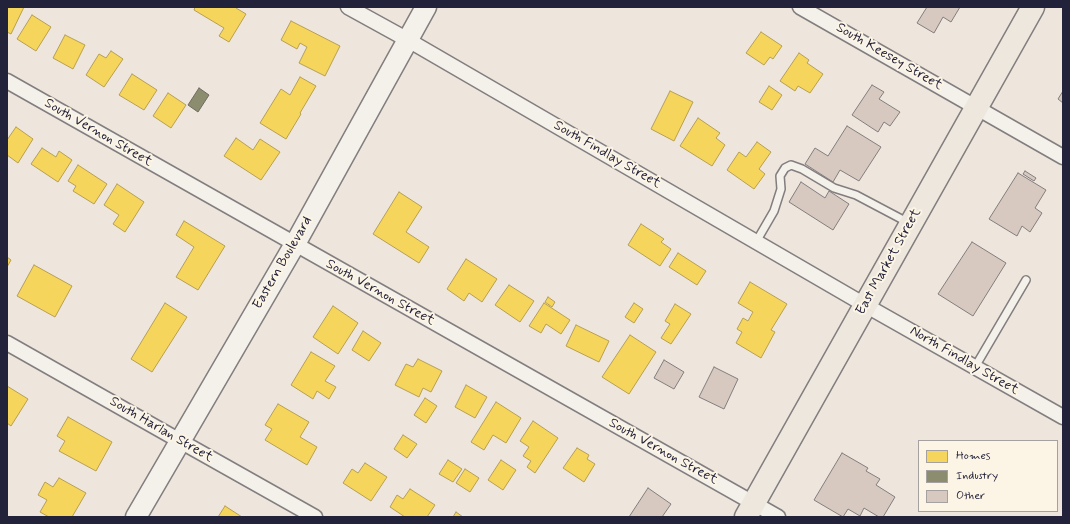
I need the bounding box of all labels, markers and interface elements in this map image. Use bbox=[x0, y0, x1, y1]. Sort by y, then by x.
street label: South Keesey Street bbox=[833, 20, 945, 94]
street label: South Vernon Street bbox=[41, 95, 155, 171]
street label: South Findlay Street bbox=[550, 117, 664, 193]
street label: East Market Street bbox=[853, 206, 925, 318]
street label: Eastern Boulevard bbox=[250, 214, 316, 312]
street label: South Vernon Street bbox=[323, 256, 437, 330]
street label: North Findlay Street bbox=[906, 323, 1022, 399]
street label: South Harlan Street bbox=[106, 394, 216, 466]
street label: South Vernon Street bbox=[606, 415, 720, 489]
legend bbox=[918, 440, 1058, 512]
text: Homes bbox=[956, 448, 991, 464]
text: Industry bbox=[956, 468, 998, 484]
text: Other bbox=[956, 488, 985, 504]

